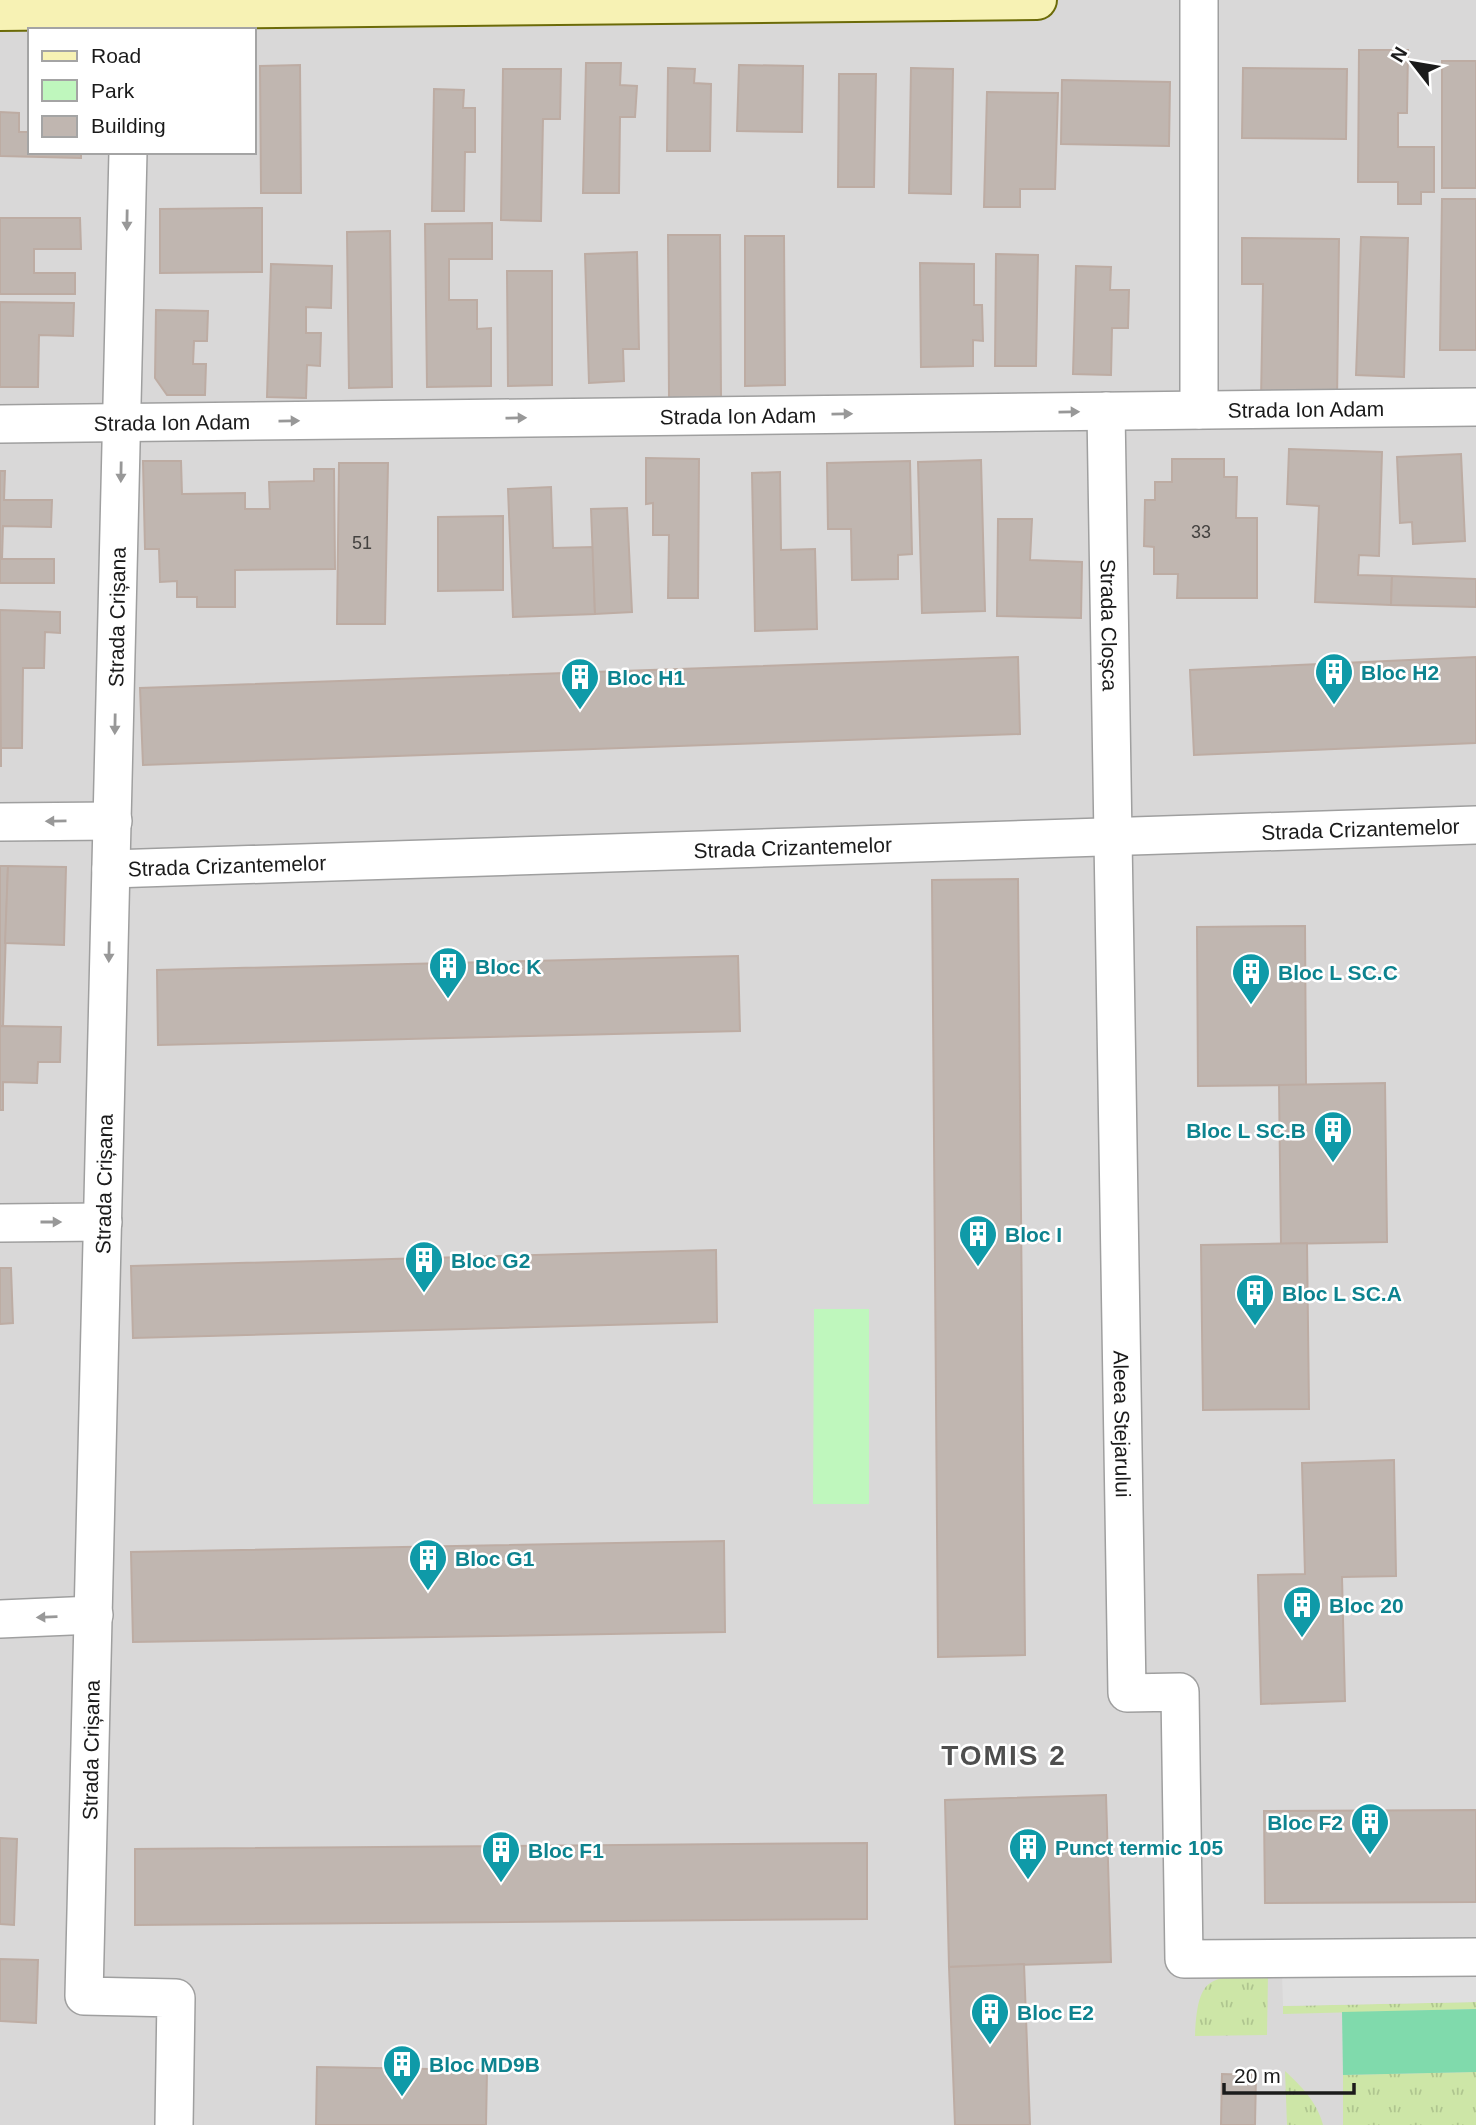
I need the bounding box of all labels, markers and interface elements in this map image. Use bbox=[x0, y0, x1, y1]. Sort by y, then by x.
legend bbox=[28, 28, 256, 154]
north arrow bbox=[1378, 28, 1448, 98]
text: N bbox=[1386, 43, 1411, 66]
text: Road bbox=[91, 44, 141, 67]
text: Park bbox=[91, 79, 135, 102]
text: Building bbox=[91, 114, 166, 137]
one-way arrow bbox=[121, 210, 132, 232]
street label: Strada Ion Adam bbox=[1228, 397, 1384, 421]
street label: Strada Ion Adam bbox=[660, 403, 816, 428]
one-way arrow bbox=[1058, 406, 1080, 417]
one-way arrow bbox=[831, 408, 853, 420]
street label: Strada Ion Adam bbox=[94, 410, 250, 434]
one-way arrow bbox=[505, 412, 527, 424]
one-way arrow bbox=[278, 415, 300, 427]
one-way arrow bbox=[115, 462, 126, 484]
house number: 33 bbox=[1191, 522, 1211, 542]
house number: 51 bbox=[352, 533, 372, 553]
street label: Strada Crișana bbox=[104, 546, 130, 687]
street label: Strada Cloșca bbox=[1097, 559, 1122, 691]
building icon: Bloc H2 bbox=[1313, 651, 1355, 706]
building icon: Bloc H1 bbox=[559, 656, 601, 711]
place label: Bloc H2 bbox=[1361, 661, 1439, 684]
place label: Bloc H1 bbox=[607, 666, 686, 689]
one-way arrow bbox=[109, 714, 121, 736]
street label: Strada Crizantemelor bbox=[1261, 814, 1460, 843]
one-way arrow bbox=[45, 815, 67, 827]
street label: Strada Crizantemelor bbox=[693, 832, 892, 862]
street label: Strada Crizantemelor bbox=[127, 851, 327, 880]
one-way arrow bbox=[104, 941, 115, 963]
building icon: Bloc K bbox=[427, 945, 469, 1000]
building icon: Bloc L SC.C bbox=[1230, 951, 1272, 1006]
place label: Bloc K bbox=[475, 955, 542, 978]
place label: Bloc L SC.C bbox=[1278, 961, 1398, 984]
building icon: Bloc L SC.B bbox=[1312, 1109, 1354, 1164]
street label: Strada Crișana bbox=[91, 1113, 117, 1254]
place label: Bloc L SC.B bbox=[1186, 1119, 1306, 1142]
building icon: Bloc I bbox=[957, 1213, 999, 1268]
one-way arrow bbox=[41, 1216, 63, 1228]
place label: Bloc I bbox=[1005, 1223, 1062, 1246]
building icon: Bloc G2 bbox=[403, 1239, 445, 1294]
place label: Bloc G2 bbox=[451, 1249, 530, 1272]
building icon: Bloc L SC.A bbox=[1234, 1272, 1276, 1327]
place label: Bloc L SC.A bbox=[1282, 1282, 1402, 1305]
street label: Aleea Stejarului bbox=[1110, 1350, 1135, 1498]
building icon: Bloc G1 bbox=[407, 1537, 449, 1592]
place label: Bloc G1 bbox=[455, 1547, 535, 1570]
building icon: Bloc 20 bbox=[1281, 1584, 1323, 1639]
place label: Bloc 20 bbox=[1329, 1594, 1404, 1617]
one-way arrow bbox=[36, 1612, 58, 1623]
street label: Strada Crișana bbox=[78, 1679, 104, 1820]
district label: TOMIS 2 bbox=[941, 1740, 1067, 1771]
building icon: Bloc F2 bbox=[1349, 1801, 1391, 1856]
place label: Bloc F2 bbox=[1267, 1811, 1343, 1834]
building icon: Punct termic 105 bbox=[1007, 1826, 1049, 1881]
building icon: Bloc F1 bbox=[480, 1829, 522, 1884]
place label: Punct termic 105 bbox=[1055, 1836, 1223, 1859]
place label: Bloc F1 bbox=[528, 1839, 604, 1862]
building icon: Bloc E2 bbox=[969, 1991, 1011, 2046]
place label: Bloc E2 bbox=[1017, 2001, 1094, 2024]
building icon: Bloc MD9B bbox=[381, 2043, 423, 2098]
scale bar bbox=[1224, 2052, 1354, 2096]
place label: Bloc MD9B bbox=[429, 2053, 540, 2076]
text: 20 m bbox=[1234, 2064, 1281, 2087]

